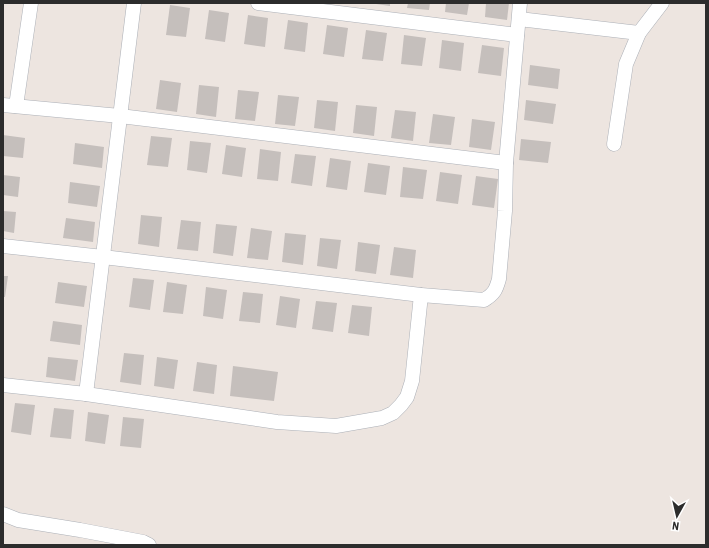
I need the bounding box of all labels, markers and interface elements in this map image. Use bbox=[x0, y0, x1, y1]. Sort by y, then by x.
north arrow bbox=[657, 496, 697, 536]
text: N bbox=[671, 518, 680, 532]

